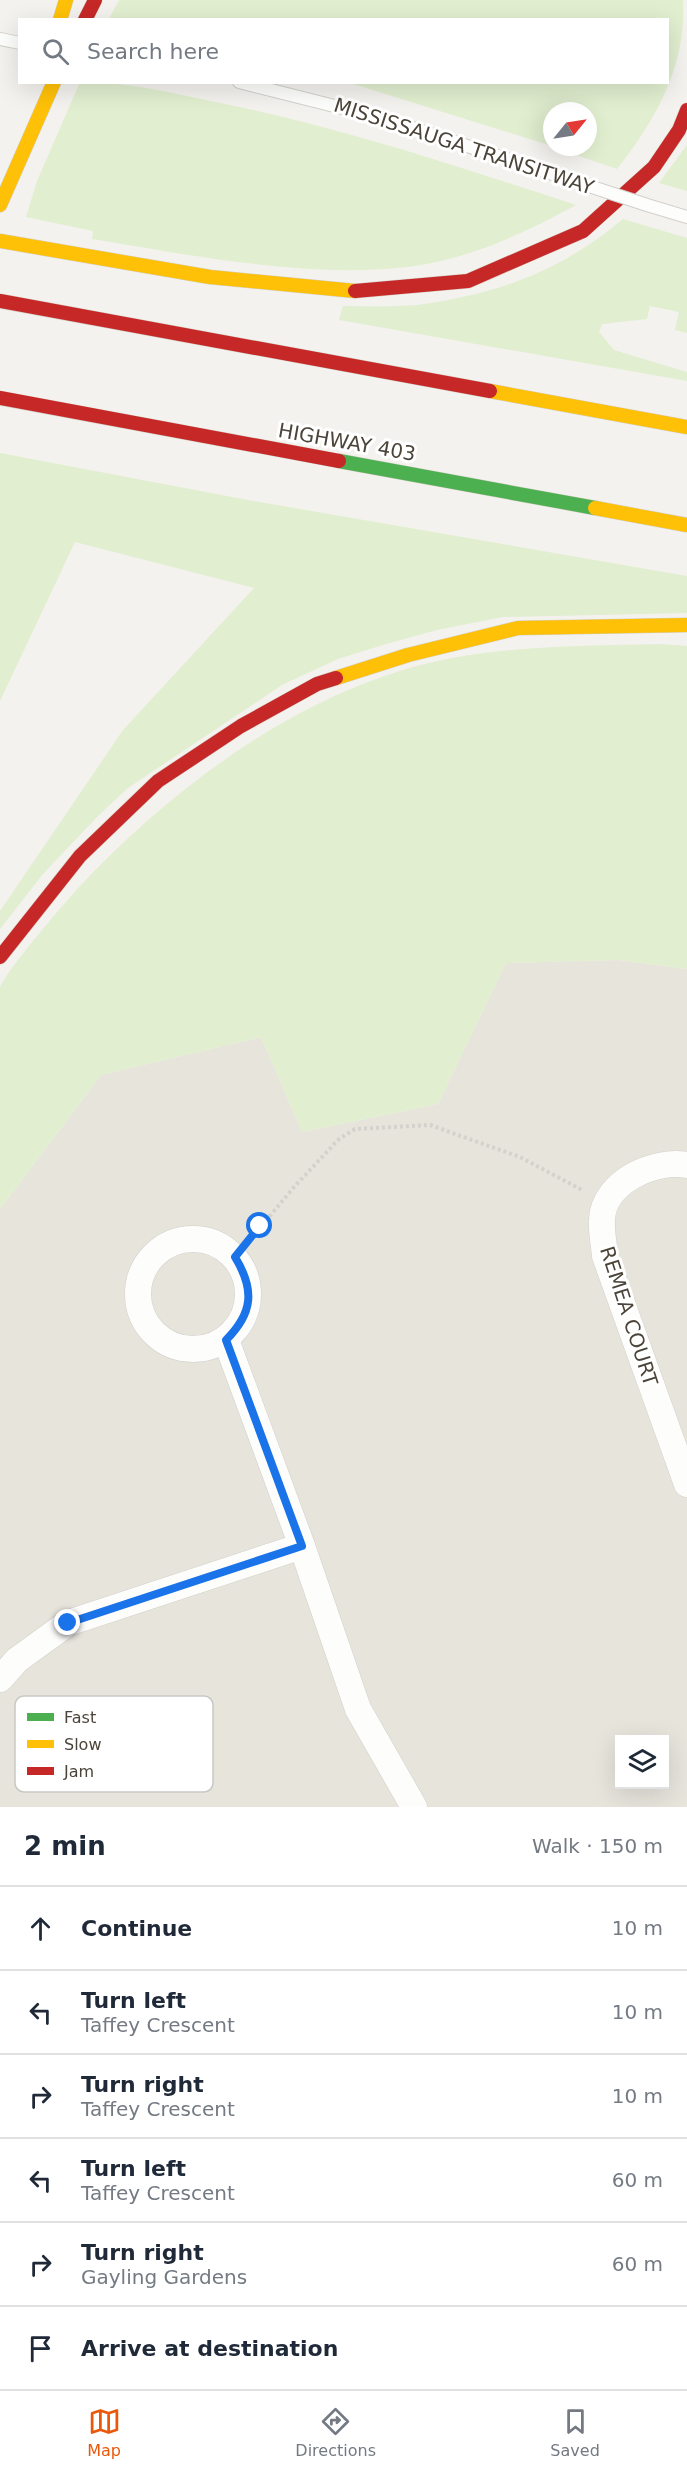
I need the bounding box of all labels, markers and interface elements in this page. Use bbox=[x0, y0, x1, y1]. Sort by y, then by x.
search box bbox=[18, 18, 669, 84]
icon: search bbox=[39, 35, 72, 68]
text: Search here bbox=[87, 39, 219, 64]
street label: MISSISSAUGA TRANSITWAY bbox=[331, 93, 598, 200]
north arrow bbox=[543, 102, 597, 156]
street label: HIGHWAY 403 bbox=[276, 418, 418, 466]
route start bbox=[246, 1212, 272, 1238]
street label: REMEA COURT bbox=[595, 1243, 663, 1390]
route end bbox=[54, 1609, 80, 1635]
legend bbox=[15, 1696, 213, 1792]
text: Fast bbox=[64, 1708, 96, 1727]
text: Slow bbox=[64, 1735, 101, 1754]
map controls bbox=[615, 1735, 669, 1789]
button: layers bbox=[615, 1735, 669, 1789]
text: Jam bbox=[63, 1762, 94, 1781]
text: 2 min bbox=[24, 1831, 106, 1861]
text: Walk · 150 m bbox=[532, 1834, 663, 1858]
icon: ahead bbox=[24, 1912, 57, 1945]
text: Continue bbox=[81, 1916, 192, 1941]
text: 10 m bbox=[612, 1916, 663, 1940]
text: Turn left bbox=[81, 1988, 186, 2013]
icon: left bbox=[24, 1996, 57, 2029]
text: 10 m bbox=[612, 2000, 663, 2024]
text: Taffey Crescent bbox=[81, 2013, 235, 2037]
text: Turn right bbox=[81, 2072, 204, 2097]
icon: right bbox=[24, 2080, 57, 2113]
text: 10 m bbox=[612, 2084, 663, 2108]
text: Taffey Crescent bbox=[81, 2097, 235, 2121]
text: Turn left bbox=[81, 2156, 186, 2181]
icon: left bbox=[24, 2164, 57, 2197]
text: 60 m bbox=[612, 2168, 663, 2192]
text: Taffey Crescent bbox=[81, 2181, 235, 2205]
text: Turn right bbox=[81, 2240, 204, 2265]
icon: right bbox=[24, 2248, 57, 2281]
text: 60 m bbox=[612, 2252, 663, 2276]
text: Gayling Gardens bbox=[81, 2265, 247, 2289]
icon: arrive bbox=[24, 2332, 57, 2365]
text: Arrive at destination bbox=[81, 2336, 338, 2361]
tab: Map bbox=[87, 2405, 121, 2460]
tab: Directions bbox=[295, 2405, 376, 2460]
tab: Saved bbox=[550, 2405, 600, 2460]

